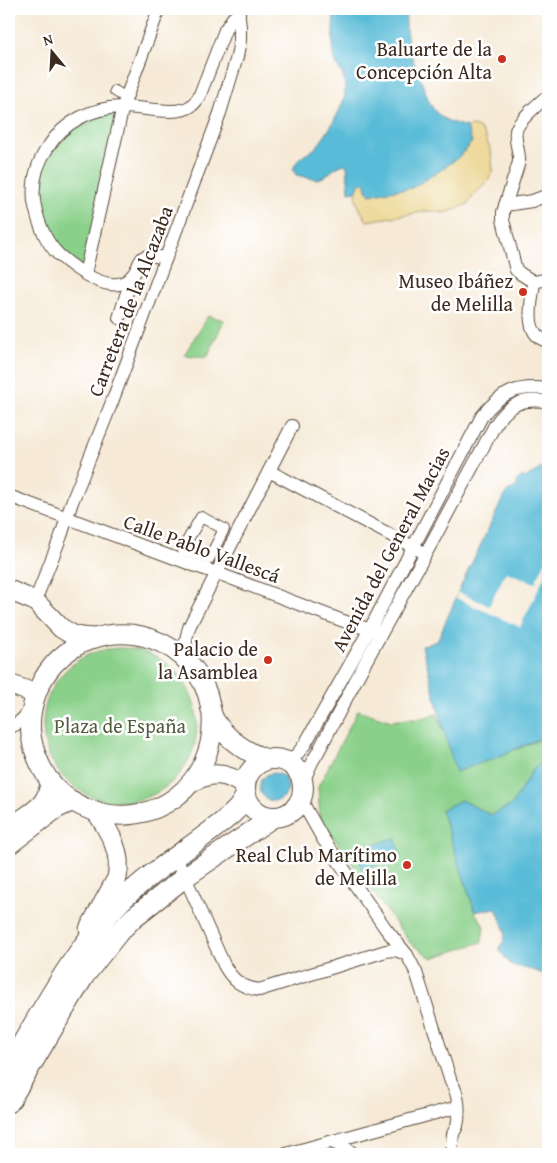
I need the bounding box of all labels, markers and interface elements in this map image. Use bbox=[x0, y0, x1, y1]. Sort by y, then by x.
north arrow bbox=[28, 28, 78, 78]
text: N bbox=[40, 28, 56, 51]
place label: Baluarte de la Concepción Alta bbox=[356, 34, 493, 86]
marker: Baluarte de la Concepción Alta bbox=[496, 53, 508, 65]
street label: Carretera de la Alcazaba bbox=[80, 201, 180, 401]
place label: Museo Ibáñez de Melilla bbox=[399, 266, 514, 318]
marker: Museo Ibáñez de Melilla bbox=[517, 286, 529, 298]
street label: Avenida del General Macias bbox=[324, 441, 456, 657]
street label: Calle Pablo Vallescá bbox=[120, 506, 285, 590]
place label: Palacio de la Asamblea bbox=[158, 634, 259, 686]
marker: Palacio de la Asamblea bbox=[262, 654, 274, 666]
park label: Plaza de España bbox=[54, 711, 186, 740]
place label: Real Club Marítimo de Melilla bbox=[236, 840, 398, 892]
marker: Real Club Marítimo de Melilla bbox=[401, 859, 413, 871]

